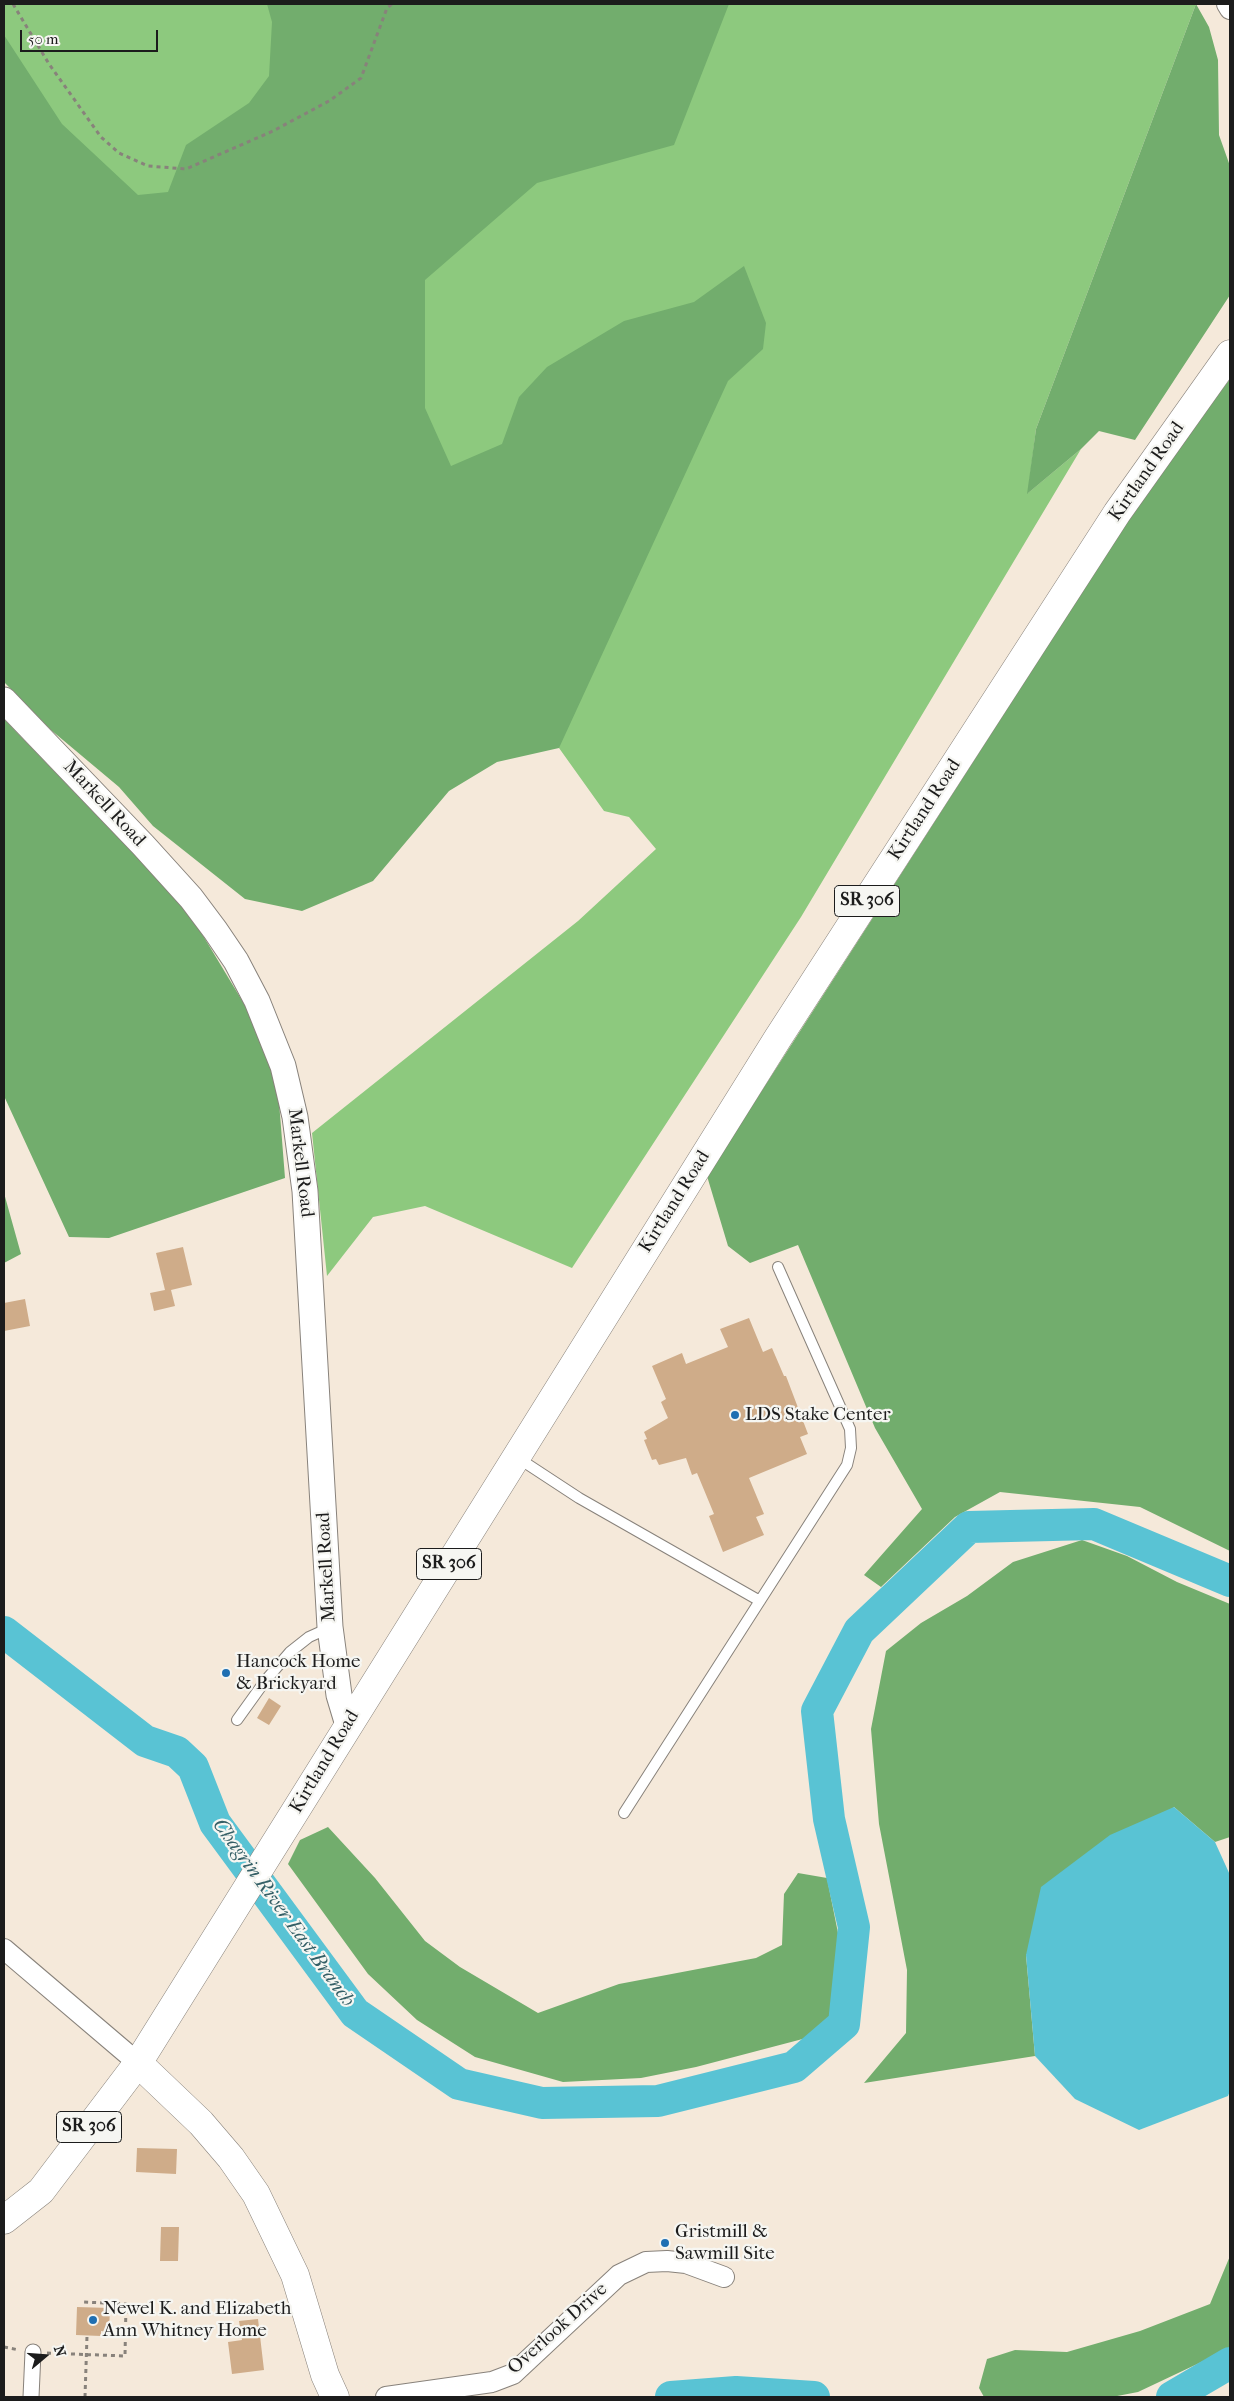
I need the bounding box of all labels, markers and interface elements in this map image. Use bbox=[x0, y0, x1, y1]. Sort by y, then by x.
scale bar bbox=[22, 20, 160, 52]
text: 50 m bbox=[28, 30, 58, 48]
street label: Kirtland Road bbox=[1104, 418, 1190, 526]
street label: Kirtland Road bbox=[884, 755, 966, 865]
street label: Markell Road bbox=[58, 756, 150, 852]
road number: SR 306 bbox=[834, 886, 900, 916]
street label: Markell Road bbox=[282, 1107, 318, 1219]
street label: Kirtland Road bbox=[635, 1147, 715, 1257]
place label: LDS Stake Center bbox=[745, 1404, 891, 1426]
marker: LDS Stake Center bbox=[729, 1409, 741, 1421]
street label: Markell Road bbox=[313, 1512, 341, 1622]
road number: SR 306 bbox=[416, 1548, 482, 1580]
place label: Hancock Home & Brickyard bbox=[236, 1651, 360, 1695]
marker: Hancock Home & Brickyard bbox=[220, 1667, 232, 1679]
street label: Kirtland Road bbox=[285, 1706, 365, 1818]
water label: Chagrin River East Branch bbox=[207, 1814, 359, 2012]
road number: SR 306 bbox=[56, 2112, 122, 2142]
place label: Gristmill & Sawmill Site bbox=[675, 2221, 775, 2265]
marker: Gristmill & Sawmill Site bbox=[659, 2237, 671, 2249]
street label: Overlook Drive bbox=[504, 2278, 612, 2380]
place label: Newel K. and Elizabeth Ann Whitney Home bbox=[103, 2298, 291, 2342]
marker: Newel K. and Elizabeth Ann Whitney Home bbox=[87, 2314, 99, 2326]
north arrow bbox=[20, 2331, 70, 2381]
text: N bbox=[50, 2344, 69, 2359]

